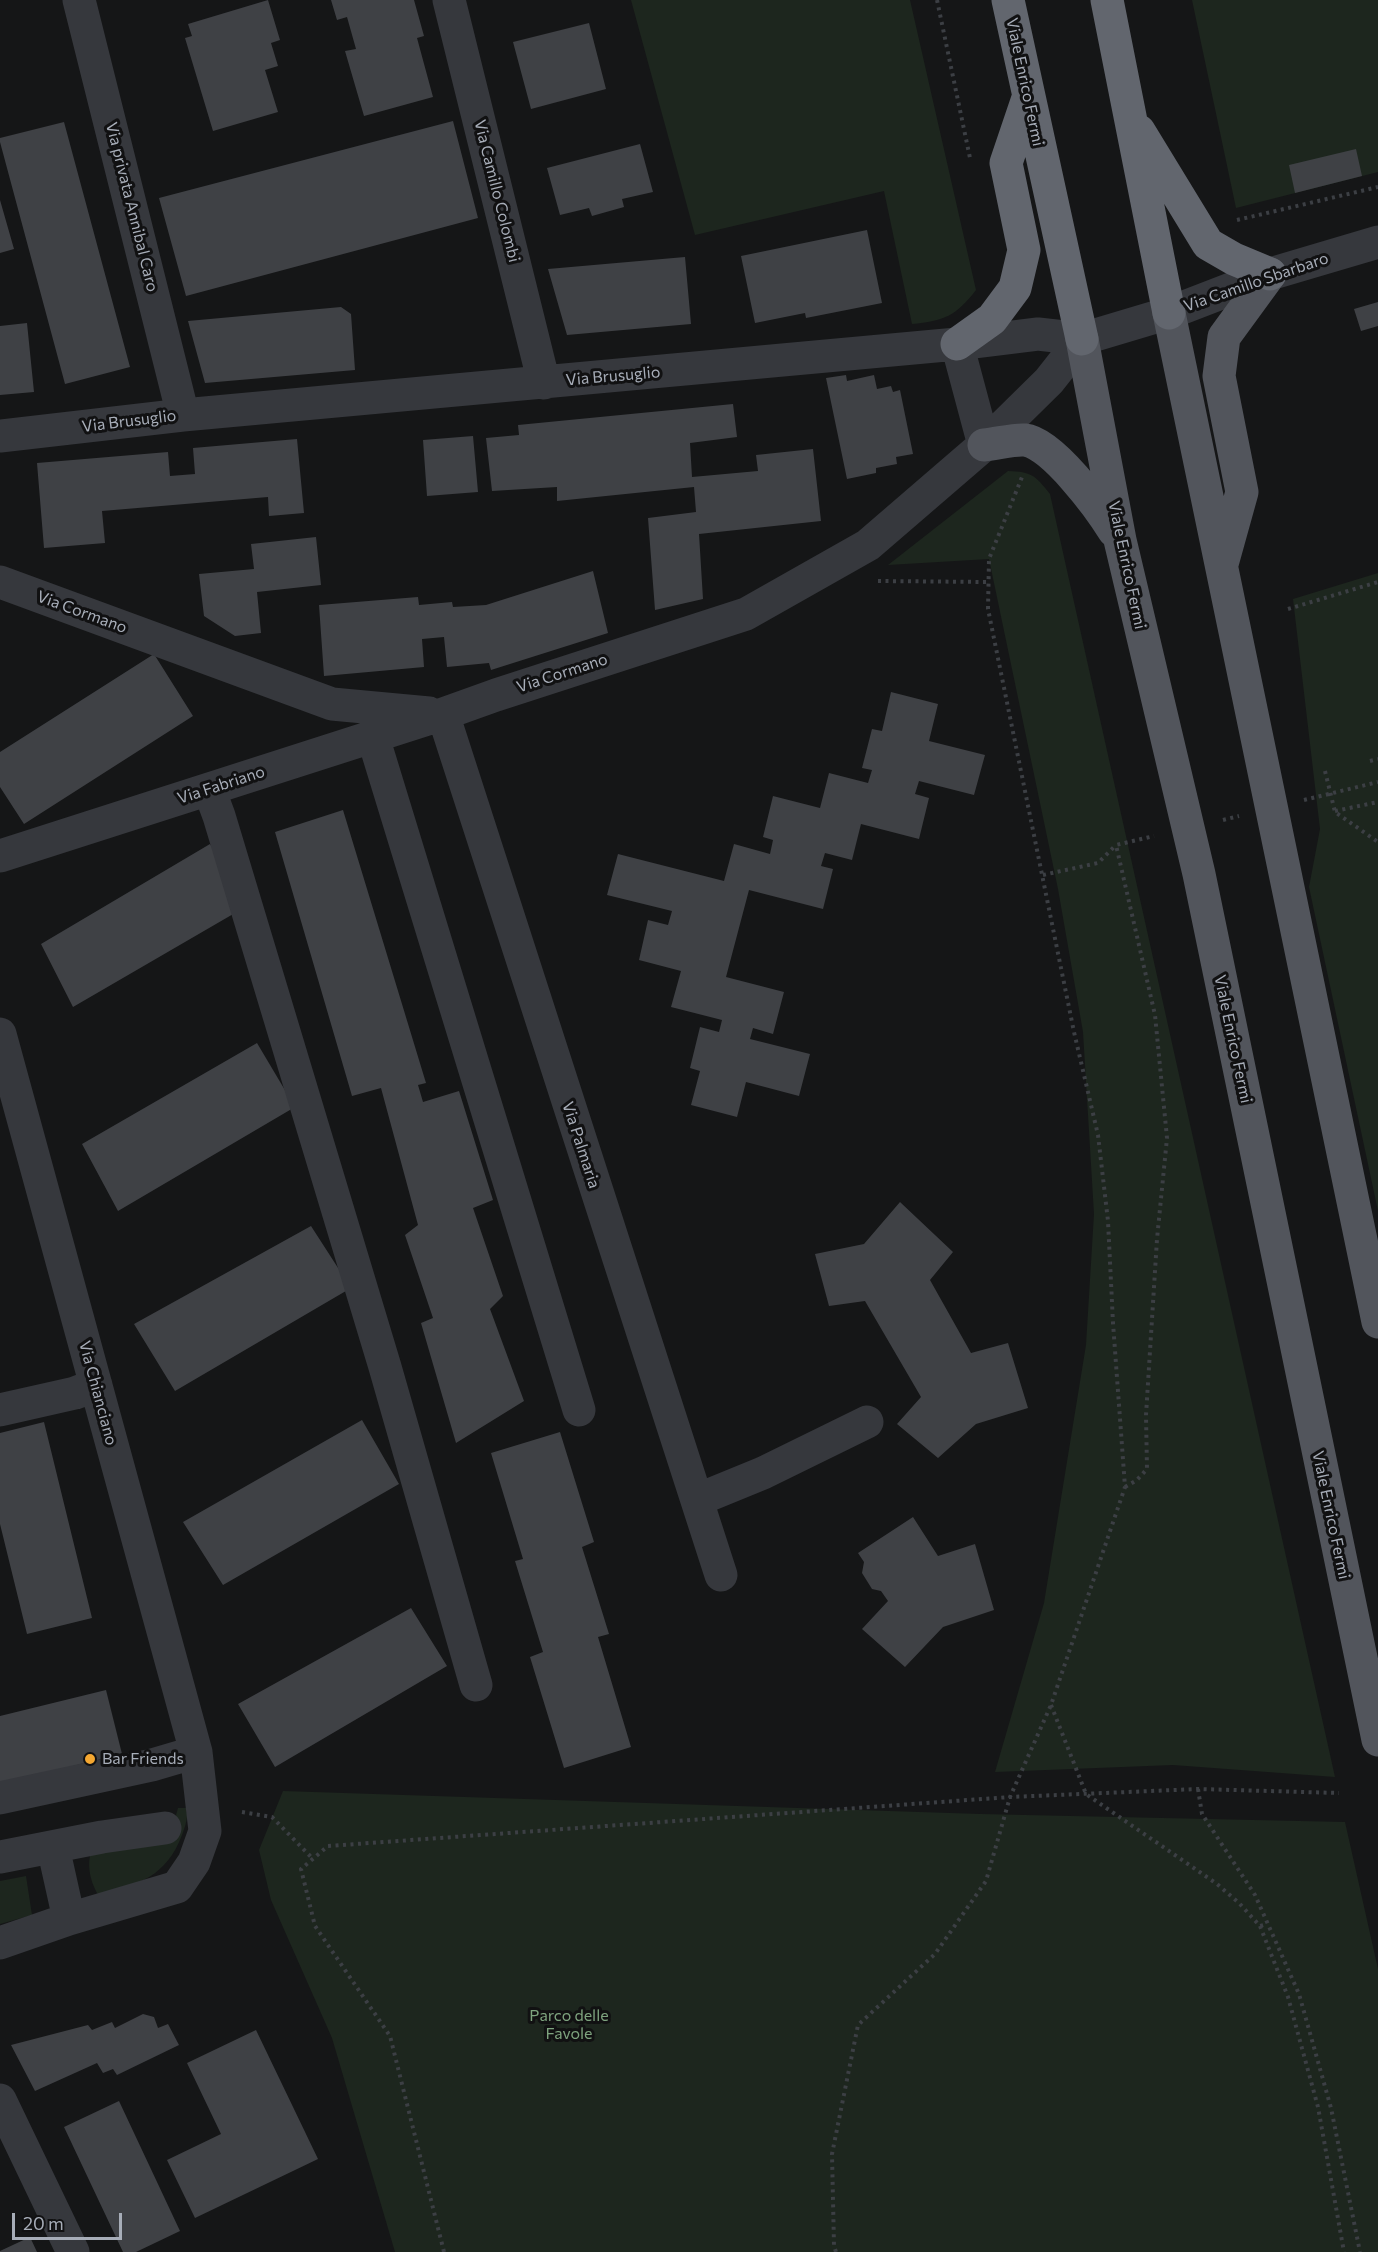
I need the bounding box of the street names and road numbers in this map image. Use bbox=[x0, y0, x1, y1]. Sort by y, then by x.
street label: Viale Enrico Fermi bbox=[1002, 16, 1048, 148]
street label: Via Camillo Colombi bbox=[470, 118, 524, 264]
street label: Via privata Annibal Caro bbox=[102, 120, 162, 294]
street label: Via Camillo Sbarbaro bbox=[1181, 248, 1331, 316]
street label: Via Brusuglio bbox=[565, 362, 661, 390]
street label: Via Brusuglio bbox=[81, 406, 177, 436]
street label: Viale Enrico Fermi bbox=[1104, 499, 1150, 631]
street label: Via Cormano bbox=[34, 587, 130, 637]
street label: Via Cormano bbox=[514, 649, 610, 697]
street label: Via Fabriano bbox=[175, 762, 267, 808]
street label: Viale Enrico Fermi bbox=[1210, 973, 1256, 1105]
street label: Via Palmaria bbox=[558, 1099, 604, 1191]
street label: Via Chianciano bbox=[75, 1339, 121, 1447]
street label: Viale Enrico Fermi bbox=[1308, 1449, 1354, 1581]

